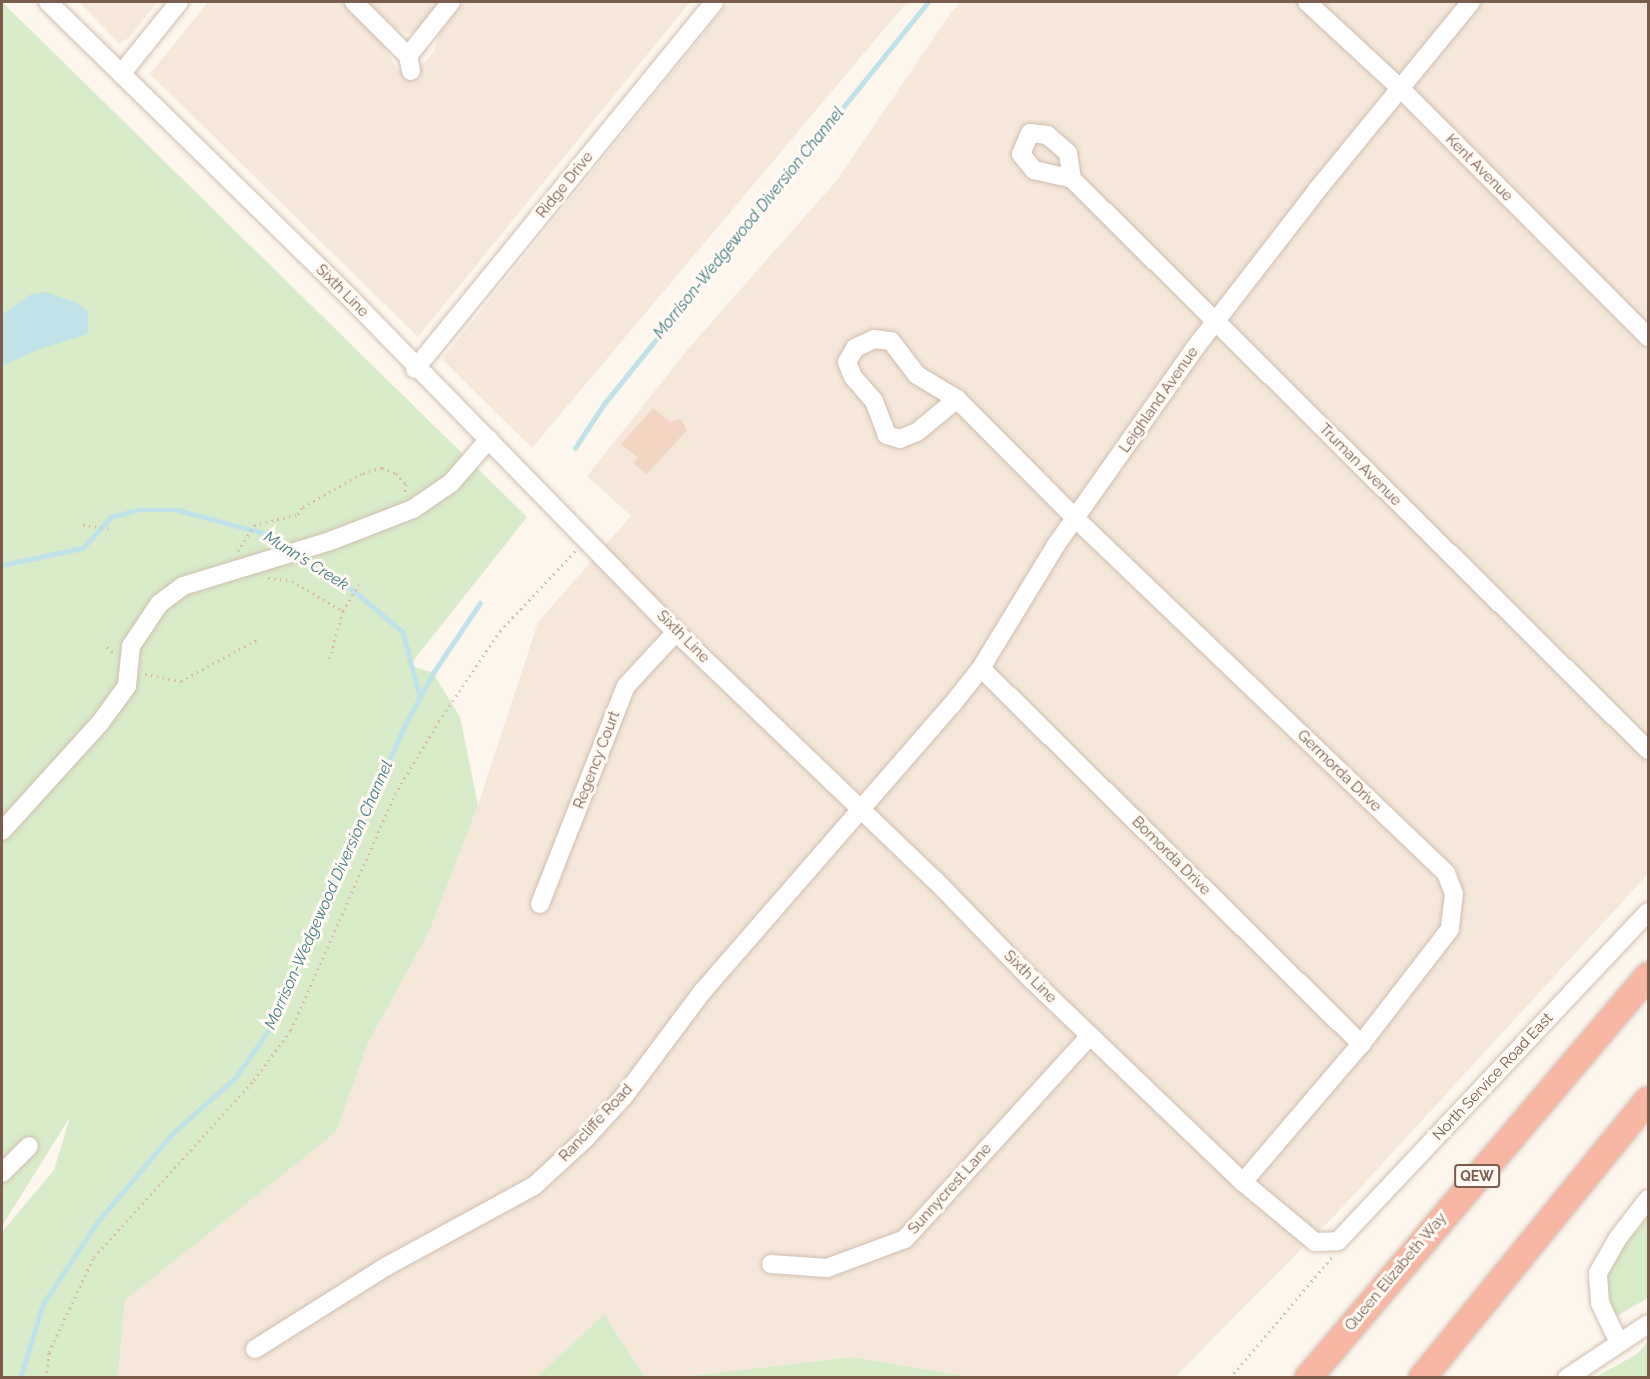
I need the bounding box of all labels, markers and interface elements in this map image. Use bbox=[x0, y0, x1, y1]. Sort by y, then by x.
water label: Morrison-Wedgewood Diversion Channel bbox=[650, 103, 848, 343]
street label: Kent Avenue bbox=[1441, 130, 1517, 206]
street label: Ridge Drive bbox=[533, 148, 597, 222]
street label: Sixth Line bbox=[312, 261, 372, 321]
street label: Leighland Avenue bbox=[1116, 343, 1202, 457]
street label: Truman Avenue bbox=[1315, 420, 1405, 510]
water label: Munn's Creek bbox=[260, 527, 352, 595]
street label: Sixth Line bbox=[653, 607, 713, 667]
street label: Regency Court bbox=[570, 708, 624, 812]
street label: Germorda Drive bbox=[1293, 726, 1385, 816]
water label: Morrison-Wedgewood Diversion Channel bbox=[261, 758, 397, 1032]
street label: Bomorda Drive bbox=[1128, 813, 1214, 899]
street label: Sixth Line bbox=[1000, 947, 1060, 1007]
street label: North Service Road East bbox=[1429, 1009, 1557, 1145]
street label: Rancliffe Road bbox=[556, 1081, 636, 1165]
street label: Sunnycrest Lane bbox=[905, 1140, 995, 1238]
road number: QEW bbox=[1453, 1165, 1501, 1187]
street label: Queen Elizabeth Way bbox=[1341, 1209, 1451, 1335]

